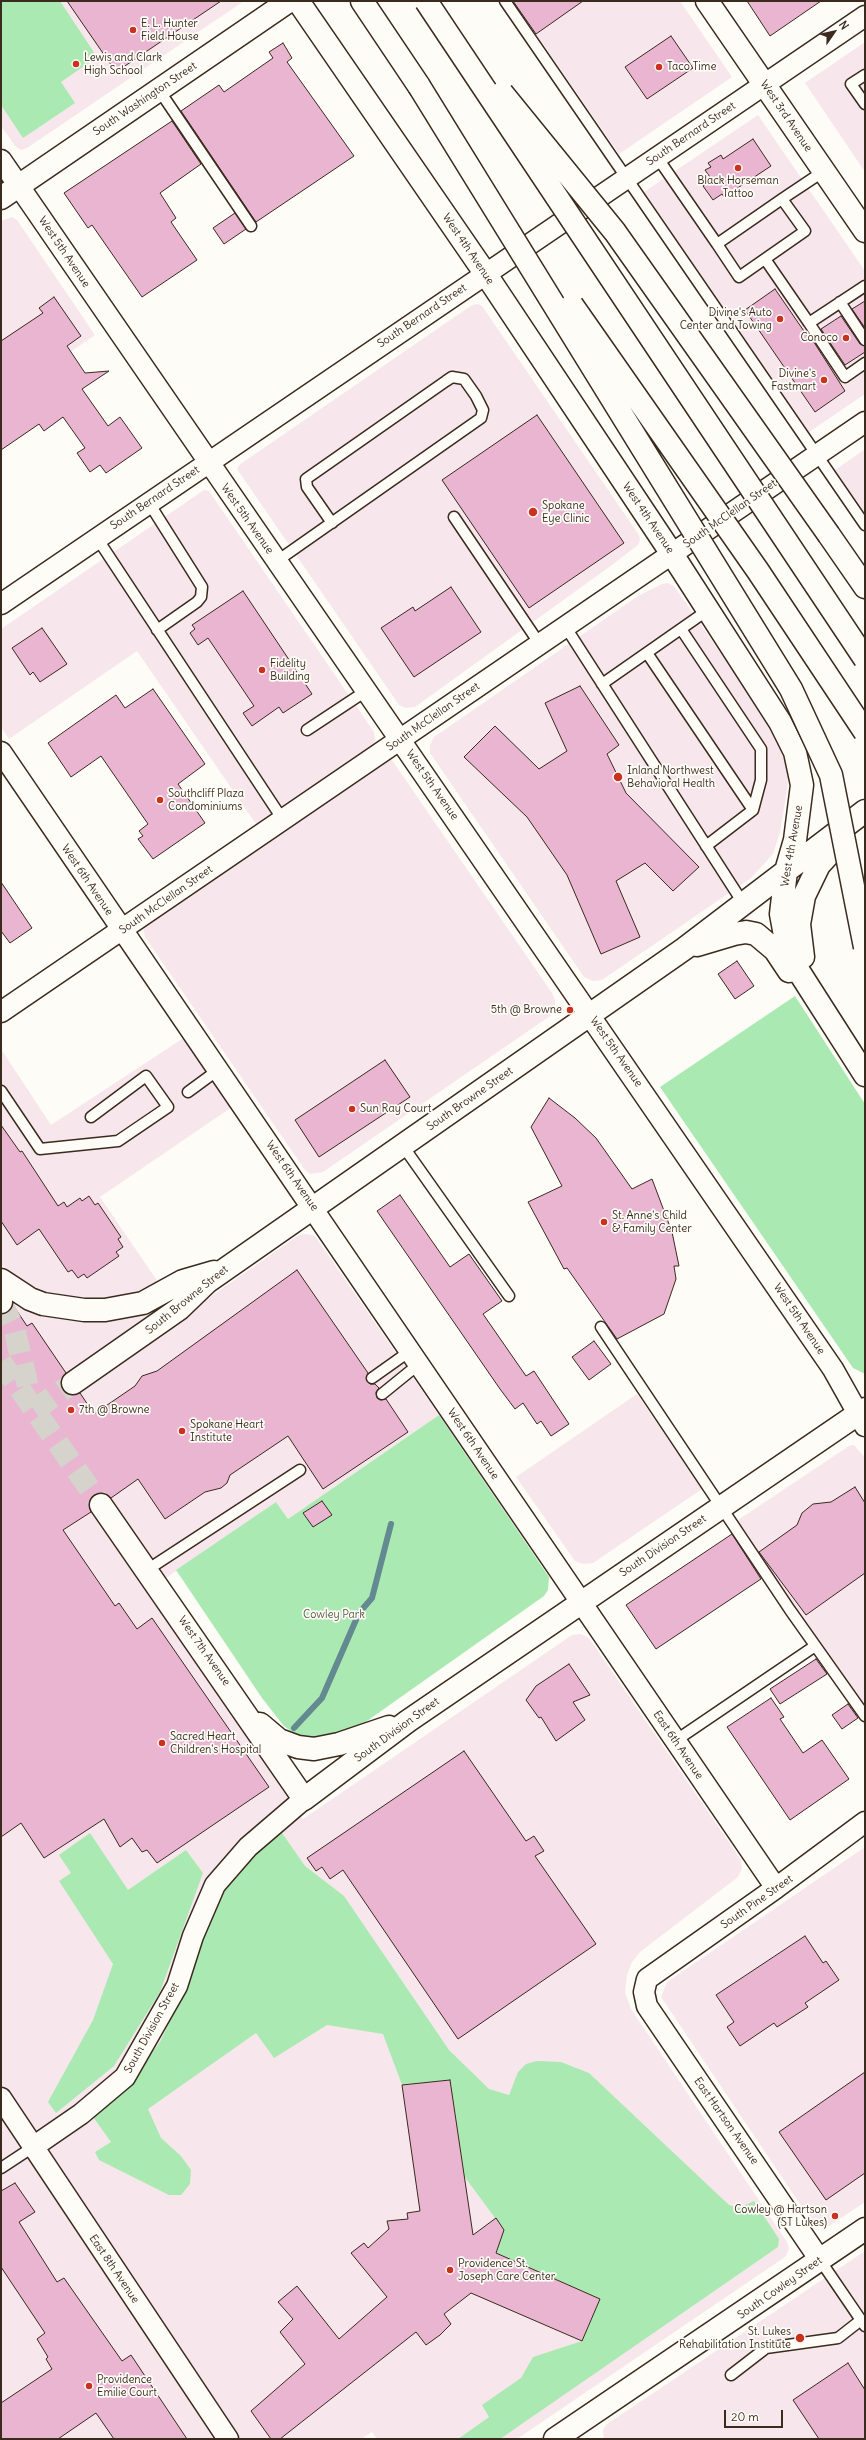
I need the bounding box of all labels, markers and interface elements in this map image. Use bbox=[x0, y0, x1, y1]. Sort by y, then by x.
north arrow bbox=[814, 12, 854, 52]
place label: E. L. Hunter Field House bbox=[141, 17, 199, 43]
text: N bbox=[836, 18, 852, 32]
marker: E. L. Hunter Field House bbox=[128, 25, 138, 35]
place label: Lewis and Clark High School bbox=[84, 51, 162, 77]
marker: Lewis and Clark High School bbox=[71, 59, 81, 69]
street label: South Washington Street bbox=[91, 59, 199, 139]
place label: Taco Time bbox=[667, 60, 716, 74]
marker: Taco Time bbox=[654, 62, 664, 72]
street label: West 3rd Avenue bbox=[757, 78, 815, 154]
street label: South Bernard Street bbox=[644, 99, 738, 169]
marker: Black Horseman Tattoo bbox=[733, 163, 743, 173]
place label: Black Horseman Tattoo bbox=[697, 174, 779, 200]
street label: West 4th Avenue bbox=[439, 211, 497, 287]
street label: West 5th Avenue bbox=[35, 214, 93, 290]
street label: South Bernard Street bbox=[375, 281, 469, 351]
place label: Divine's Auto Center and Towing bbox=[680, 306, 772, 332]
marker: Divine's Auto Center and Towing bbox=[775, 314, 785, 324]
place label: Conoco bbox=[800, 331, 838, 345]
marker: Conoco bbox=[841, 333, 851, 343]
place label: Divine's Fastmart bbox=[771, 367, 816, 393]
marker: Divine's Fastmart bbox=[819, 375, 829, 385]
street label: South Bernard Street bbox=[108, 463, 202, 533]
street label: South McClellan Street bbox=[681, 477, 779, 551]
street label: West 4th Avenue bbox=[619, 480, 677, 556]
street label: West 5th Avenue bbox=[218, 481, 276, 557]
place label: Spokane Eye Clinic bbox=[542, 499, 590, 525]
marker: Spokane Eye Clinic bbox=[527, 506, 539, 518]
place label: Fidelity Building bbox=[270, 657, 310, 683]
marker: Fidelity Building bbox=[257, 665, 267, 675]
street label: South McClellan Street bbox=[384, 680, 482, 754]
street label: West 5th Avenue bbox=[403, 747, 461, 823]
place label: Inland Northwest Behavioral Health bbox=[627, 764, 715, 790]
marker: Inland Northwest Behavioral Health bbox=[612, 771, 624, 783]
place label: Southcliff Plaza Condominiums bbox=[168, 787, 244, 813]
marker: Southcliff Plaza Condominiums bbox=[155, 795, 165, 805]
street label: West 4th Avenue bbox=[778, 804, 806, 888]
street label: West 6th Avenue bbox=[58, 842, 116, 918]
street label: South McClellan Street bbox=[117, 863, 215, 937]
place label: 5th @ Browne bbox=[491, 1003, 562, 1017]
marker: 5th @ Browne bbox=[565, 1005, 575, 1015]
street label: West 5th Avenue bbox=[587, 1014, 645, 1090]
street label: South Browne Street bbox=[424, 1064, 516, 1134]
place label: Sun Ray Court bbox=[360, 1102, 431, 1116]
marker: Sun Ray Court bbox=[347, 1104, 357, 1114]
street label: West 6th Avenue bbox=[263, 1138, 321, 1214]
place label: St. Anne's Child & Family Center bbox=[612, 1209, 692, 1235]
marker: St. Anne's Child & Family Center bbox=[599, 1217, 609, 1227]
street label: South Browne Street bbox=[143, 1263, 231, 1337]
street label: West 5th Avenue bbox=[770, 1281, 828, 1357]
place label: 7th @ Browne bbox=[79, 1403, 149, 1417]
marker: 7th @ Browne bbox=[66, 1405, 76, 1415]
street label: West 6th Avenue bbox=[444, 1406, 502, 1482]
place label: Spokane Heart Institute bbox=[190, 1418, 264, 1444]
marker: Spokane Heart Institute bbox=[177, 1426, 187, 1436]
street label: South Division Street bbox=[617, 1512, 709, 1580]
park label: Cowley Park bbox=[303, 1608, 365, 1622]
street label: West 7th Avenue bbox=[175, 1614, 233, 1688]
street label: South Division Street bbox=[352, 1695, 442, 1765]
street label: East 6th Avenue bbox=[650, 1708, 706, 1782]
place label: Sacred Heart Children's Hospital bbox=[170, 1730, 261, 1756]
marker: Sacred Heart Children's Hospital bbox=[157, 1738, 167, 1748]
street label: South Pine Street bbox=[719, 1872, 795, 1932]
street label: South Division Street bbox=[122, 1980, 182, 2076]
street label: East Hartson Avenue bbox=[691, 2075, 761, 2167]
place label: Cowley @ Hartson (ST Lukes) bbox=[734, 2203, 827, 2229]
marker: Cowley @ Hartson (ST Lukes) bbox=[830, 2211, 840, 2221]
street label: East 8th Avenue bbox=[86, 2232, 142, 2306]
street label: South Cowley Street bbox=[735, 2254, 825, 2322]
place label: Providence St. Joseph Care Center bbox=[458, 2257, 555, 2283]
marker: Providence St. Joseph Care Center bbox=[445, 2265, 455, 2275]
place label: St. Lukes Rehabilitation Institute bbox=[679, 2325, 791, 2351]
marker: St. Lukes Rehabilitation Institute bbox=[794, 2332, 806, 2344]
place label: Providence Emilie Court bbox=[97, 2373, 157, 2399]
marker: Providence Emilie Court bbox=[84, 2381, 94, 2391]
scale bar bbox=[726, 2402, 785, 2428]
text: 20 m bbox=[731, 2409, 759, 2424]

